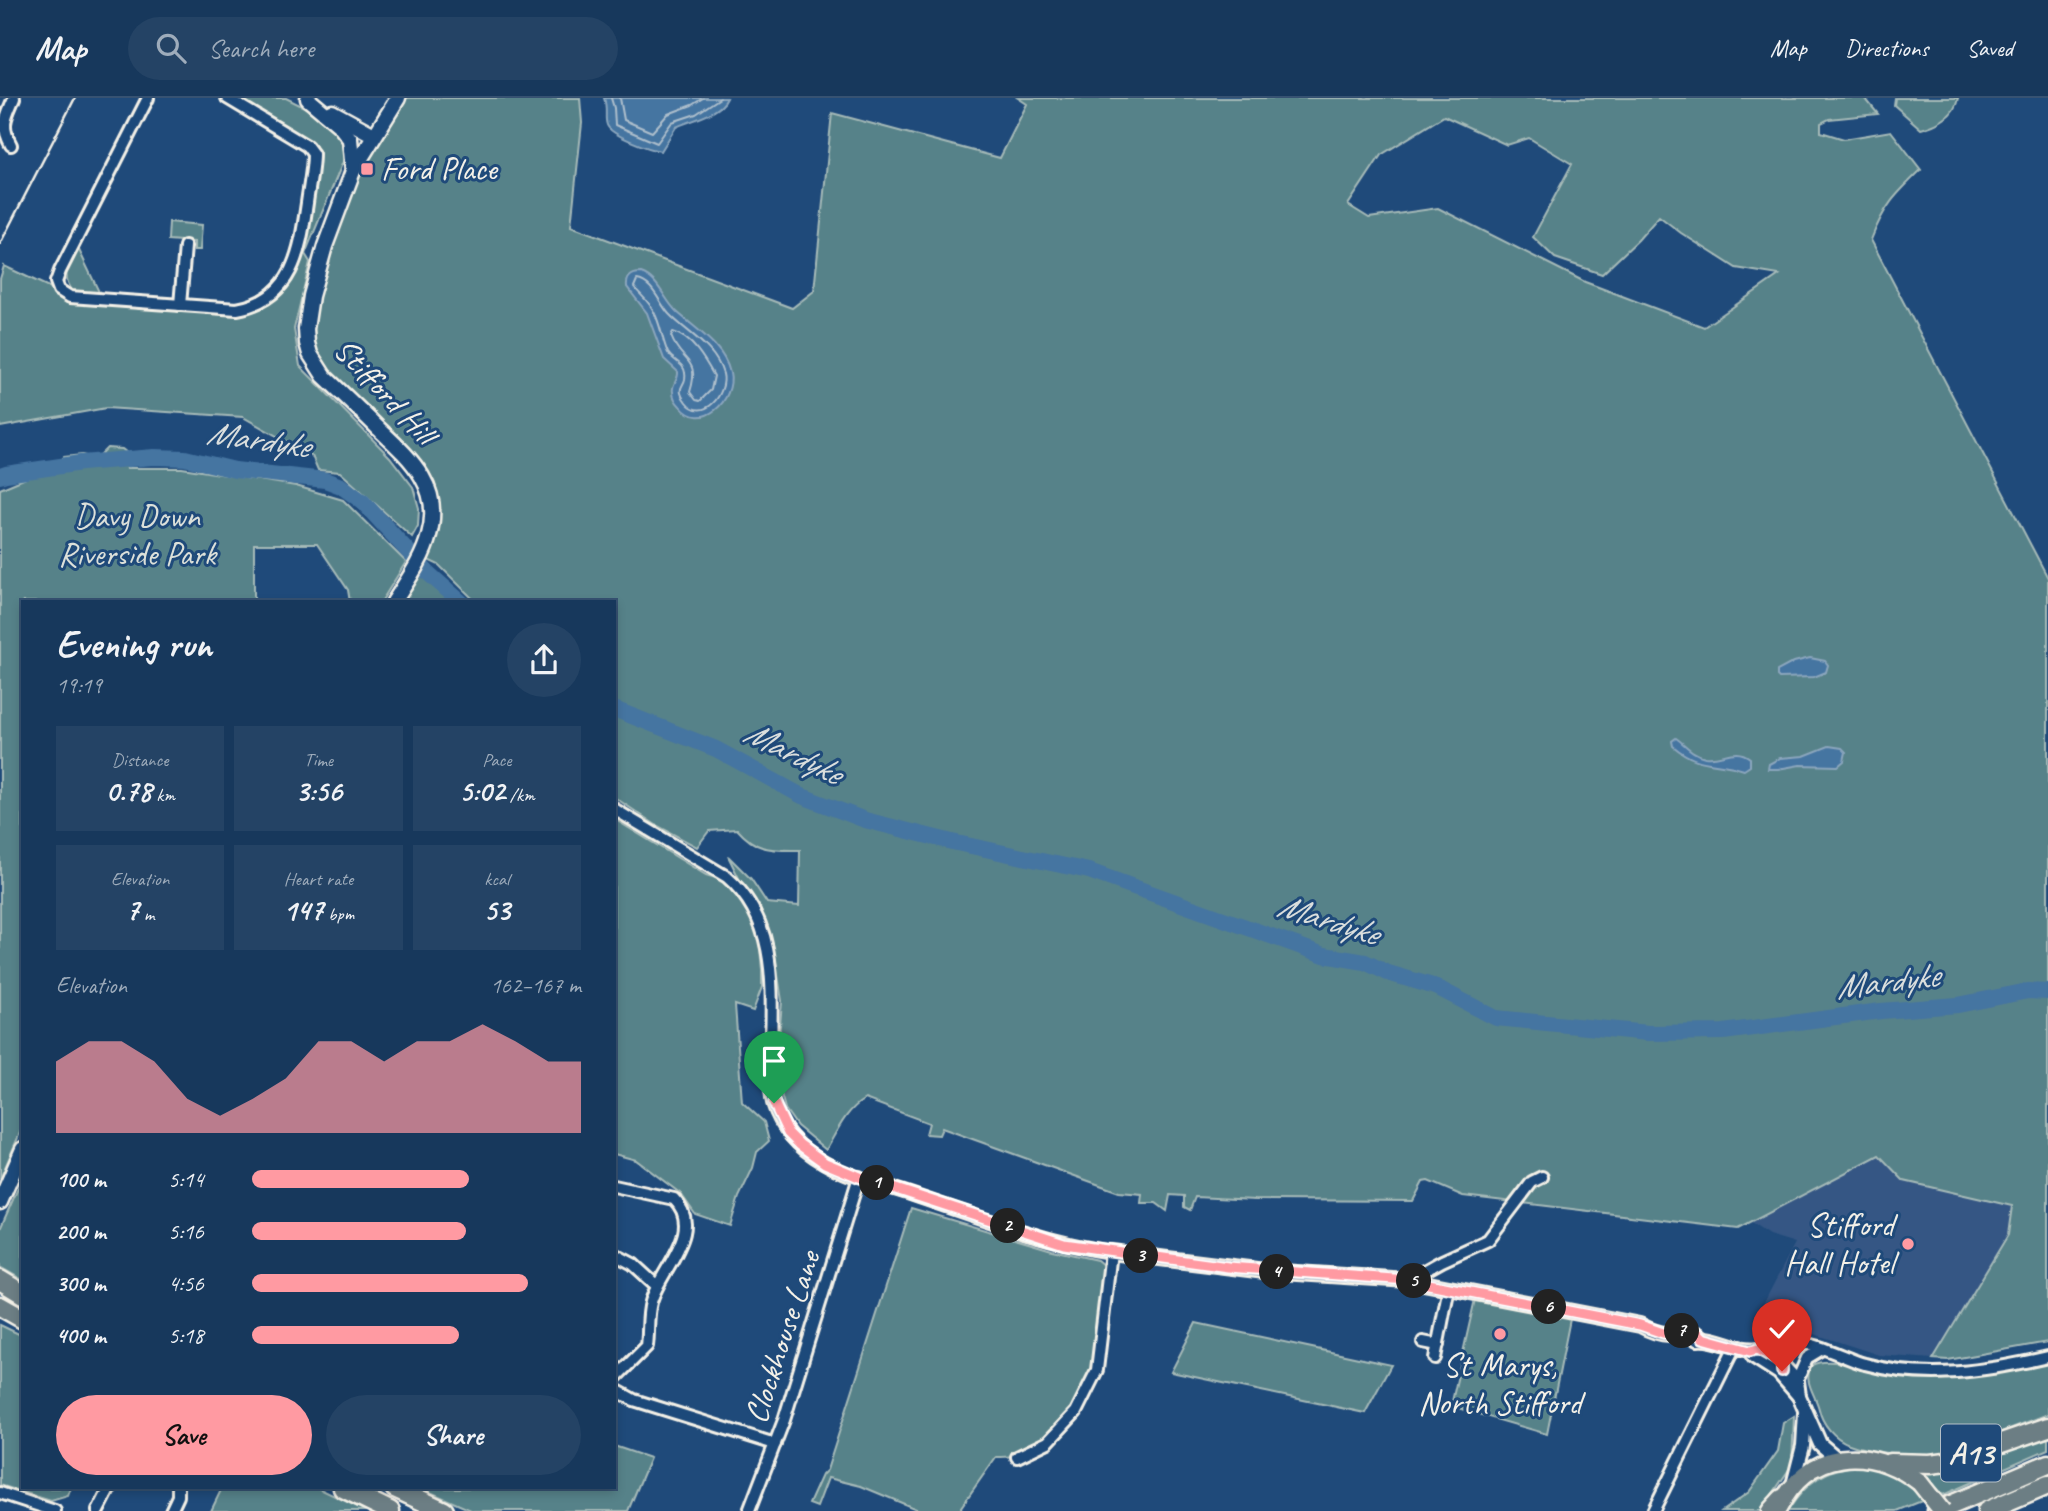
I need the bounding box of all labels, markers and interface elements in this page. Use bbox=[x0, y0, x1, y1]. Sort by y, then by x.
search box bbox=[128, 17, 618, 80]
text: Map bbox=[35, 27, 86, 69]
icon: search bbox=[152, 29, 190, 67]
text: Search here bbox=[208, 32, 314, 65]
text: Map bbox=[1770, 33, 1807, 63]
text: Directions bbox=[1845, 33, 1928, 63]
text: Saved bbox=[1966, 33, 2013, 63]
place label: Ford Place bbox=[381, 148, 499, 190]
marker: Ford Place bbox=[359, 161, 375, 177]
street label: Stifford Hill bbox=[325, 329, 449, 457]
water label: Mardyke bbox=[204, 410, 317, 469]
park label: Davy Down Riverside Park bbox=[58, 495, 218, 575]
text: Evening run bbox=[56, 621, 212, 668]
button: share bbox=[507, 623, 581, 697]
text: 19:19 bbox=[56, 671, 102, 700]
water label: Mardyke bbox=[737, 709, 853, 797]
text: Distance bbox=[112, 748, 169, 772]
text: Time bbox=[304, 748, 333, 772]
text: Pace bbox=[482, 748, 511, 772]
text: 0.78 bbox=[105, 772, 152, 810]
text: 3:56 bbox=[295, 772, 342, 810]
text: 5:02 bbox=[459, 772, 505, 810]
text: km bbox=[152, 783, 175, 807]
text: /km bbox=[505, 783, 535, 807]
text: Elevation bbox=[111, 867, 169, 891]
text: Heart rate bbox=[284, 867, 353, 891]
text: kcal bbox=[484, 867, 509, 891]
water label: Mardyke bbox=[1272, 882, 1388, 957]
text: 7 bbox=[126, 891, 139, 929]
text: 147 bbox=[283, 891, 323, 929]
text: 53 bbox=[484, 891, 510, 929]
text: m bbox=[139, 902, 154, 926]
text: bpm bbox=[323, 902, 354, 926]
water label: Mardyke bbox=[1833, 952, 1945, 1010]
text: Elevation bbox=[56, 971, 127, 1000]
text: 162–167 m bbox=[490, 971, 581, 1000]
pin bbox=[744, 1031, 804, 1103]
icon: arrive bbox=[755, 1042, 793, 1080]
text: 100 m bbox=[56, 1165, 106, 1194]
text: 5:14 bbox=[168, 1165, 204, 1194]
pin: 1 bbox=[860, 1166, 894, 1200]
text: 1 bbox=[872, 1170, 881, 1194]
place label: Stifford Hall Hotel bbox=[1784, 1204, 1899, 1284]
pin: 2 bbox=[990, 1208, 1026, 1244]
text: 2 bbox=[1003, 1213, 1012, 1237]
text: 200 m bbox=[56, 1217, 106, 1246]
text: 5:16 bbox=[168, 1217, 204, 1246]
marker: Stifford Hall Hotel bbox=[1900, 1236, 1916, 1252]
pin: 3 bbox=[1124, 1238, 1158, 1274]
street label: Clockhouse Lane bbox=[734, 1243, 830, 1428]
text: 3 bbox=[1136, 1243, 1145, 1267]
pin: 4 bbox=[1260, 1254, 1294, 1290]
text: 4 bbox=[1272, 1259, 1281, 1283]
pin: 5 bbox=[1396, 1264, 1432, 1298]
text: 5 bbox=[1409, 1268, 1418, 1292]
text: 300 m bbox=[56, 1269, 106, 1298]
text: 4:56 bbox=[168, 1269, 204, 1298]
pin: 6 bbox=[1532, 1290, 1566, 1324]
text: 6 bbox=[1544, 1294, 1553, 1318]
pin bbox=[1752, 1299, 1812, 1371]
icon: check bbox=[1763, 1310, 1801, 1348]
pin: 7 bbox=[1664, 1314, 1700, 1348]
text: 7 bbox=[1677, 1318, 1686, 1342]
text: 400 m bbox=[56, 1321, 106, 1350]
text: 5:18 bbox=[168, 1321, 204, 1350]
marker: St Marys, North Stifford bbox=[1492, 1326, 1508, 1342]
place label: St Marys, North Stifford bbox=[1418, 1344, 1587, 1424]
button: Save bbox=[56, 1395, 312, 1475]
button: Share bbox=[326, 1395, 581, 1475]
road number: A13 bbox=[1941, 1424, 2001, 1482]

